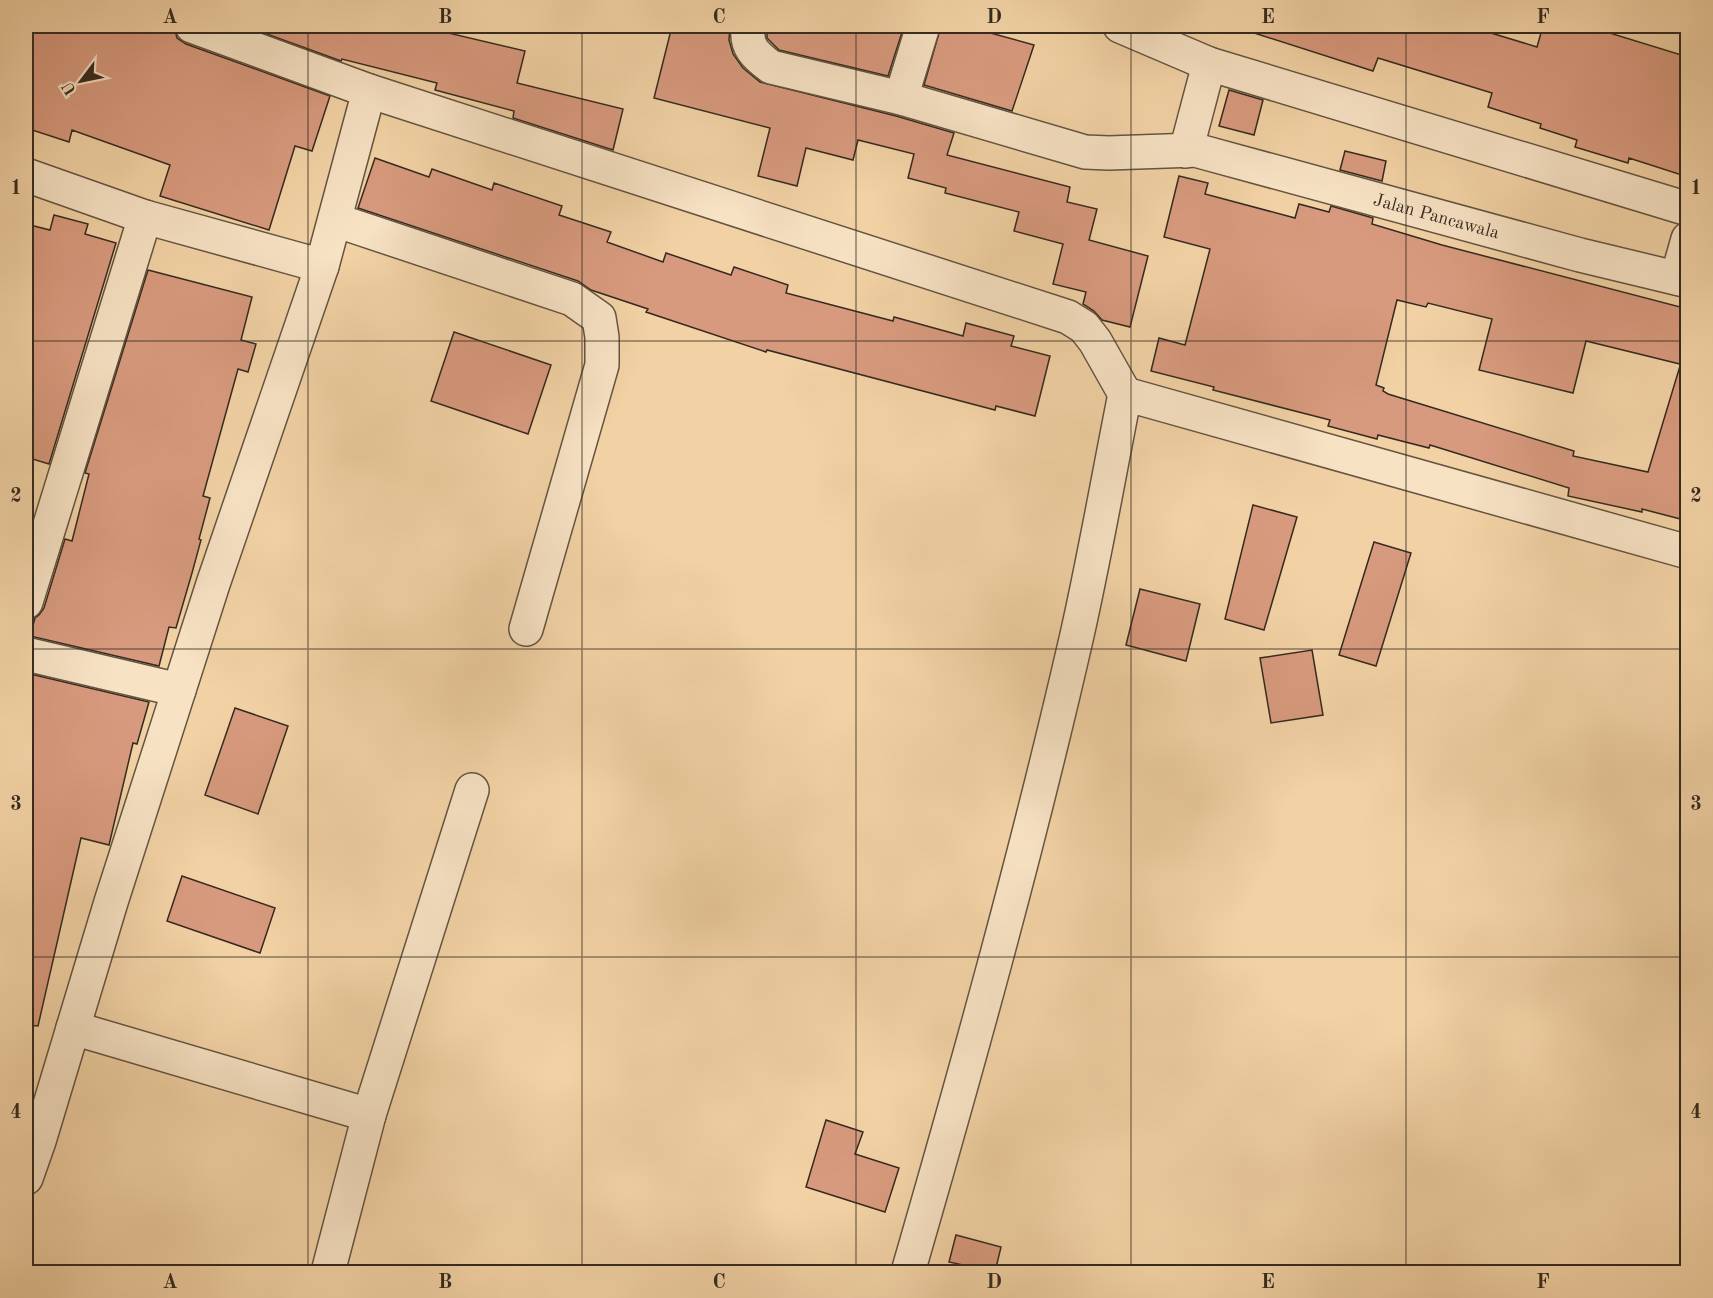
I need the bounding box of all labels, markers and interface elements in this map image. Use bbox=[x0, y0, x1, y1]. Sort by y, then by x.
text: A bbox=[162, 8, 178, 28]
text: B bbox=[438, 8, 452, 28]
text: C bbox=[712, 8, 726, 28]
text: D bbox=[986, 8, 1002, 28]
text: E bbox=[1261, 8, 1275, 28]
text: F bbox=[1536, 8, 1550, 28]
north arrow bbox=[51, 51, 111, 111]
text: U bbox=[60, 78, 80, 98]
text: 1 bbox=[10, 179, 22, 199]
text: 1 bbox=[1690, 179, 1702, 199]
street label: Jalan Pancawala bbox=[1371, 191, 1501, 243]
text: 2 bbox=[10, 487, 22, 507]
text: 2 bbox=[1690, 487, 1702, 507]
text: 3 bbox=[10, 795, 22, 815]
text: 3 bbox=[1690, 795, 1702, 815]
text: 4 bbox=[10, 1103, 22, 1123]
text: 4 bbox=[1690, 1103, 1702, 1123]
text: A bbox=[162, 1273, 178, 1293]
text: B bbox=[438, 1273, 452, 1293]
text: C bbox=[712, 1273, 726, 1293]
text: D bbox=[986, 1273, 1002, 1293]
text: E bbox=[1261, 1273, 1275, 1293]
text: F bbox=[1536, 1273, 1550, 1293]

